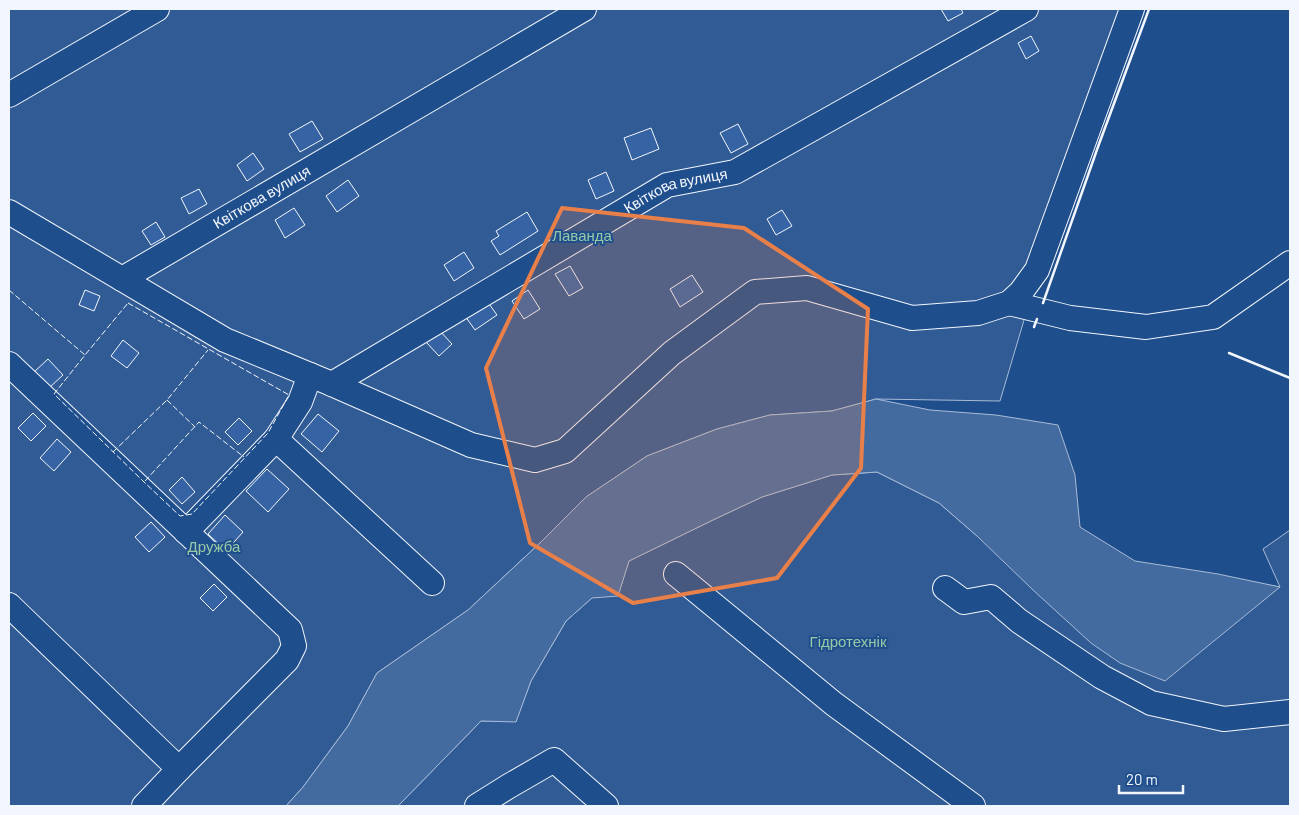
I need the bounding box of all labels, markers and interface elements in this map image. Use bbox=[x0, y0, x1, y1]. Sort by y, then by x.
street label: Квіткова вулиця bbox=[209, 161, 313, 232]
street label: Квіткова вулиця bbox=[620, 164, 729, 217]
park label: Лаванда bbox=[552, 226, 613, 244]
park label: Дружба bbox=[188, 537, 241, 555]
park label: Гідротехнік bbox=[810, 632, 887, 650]
scale bar bbox=[1119, 762, 1183, 794]
text: 20 m bbox=[1126, 770, 1158, 788]

